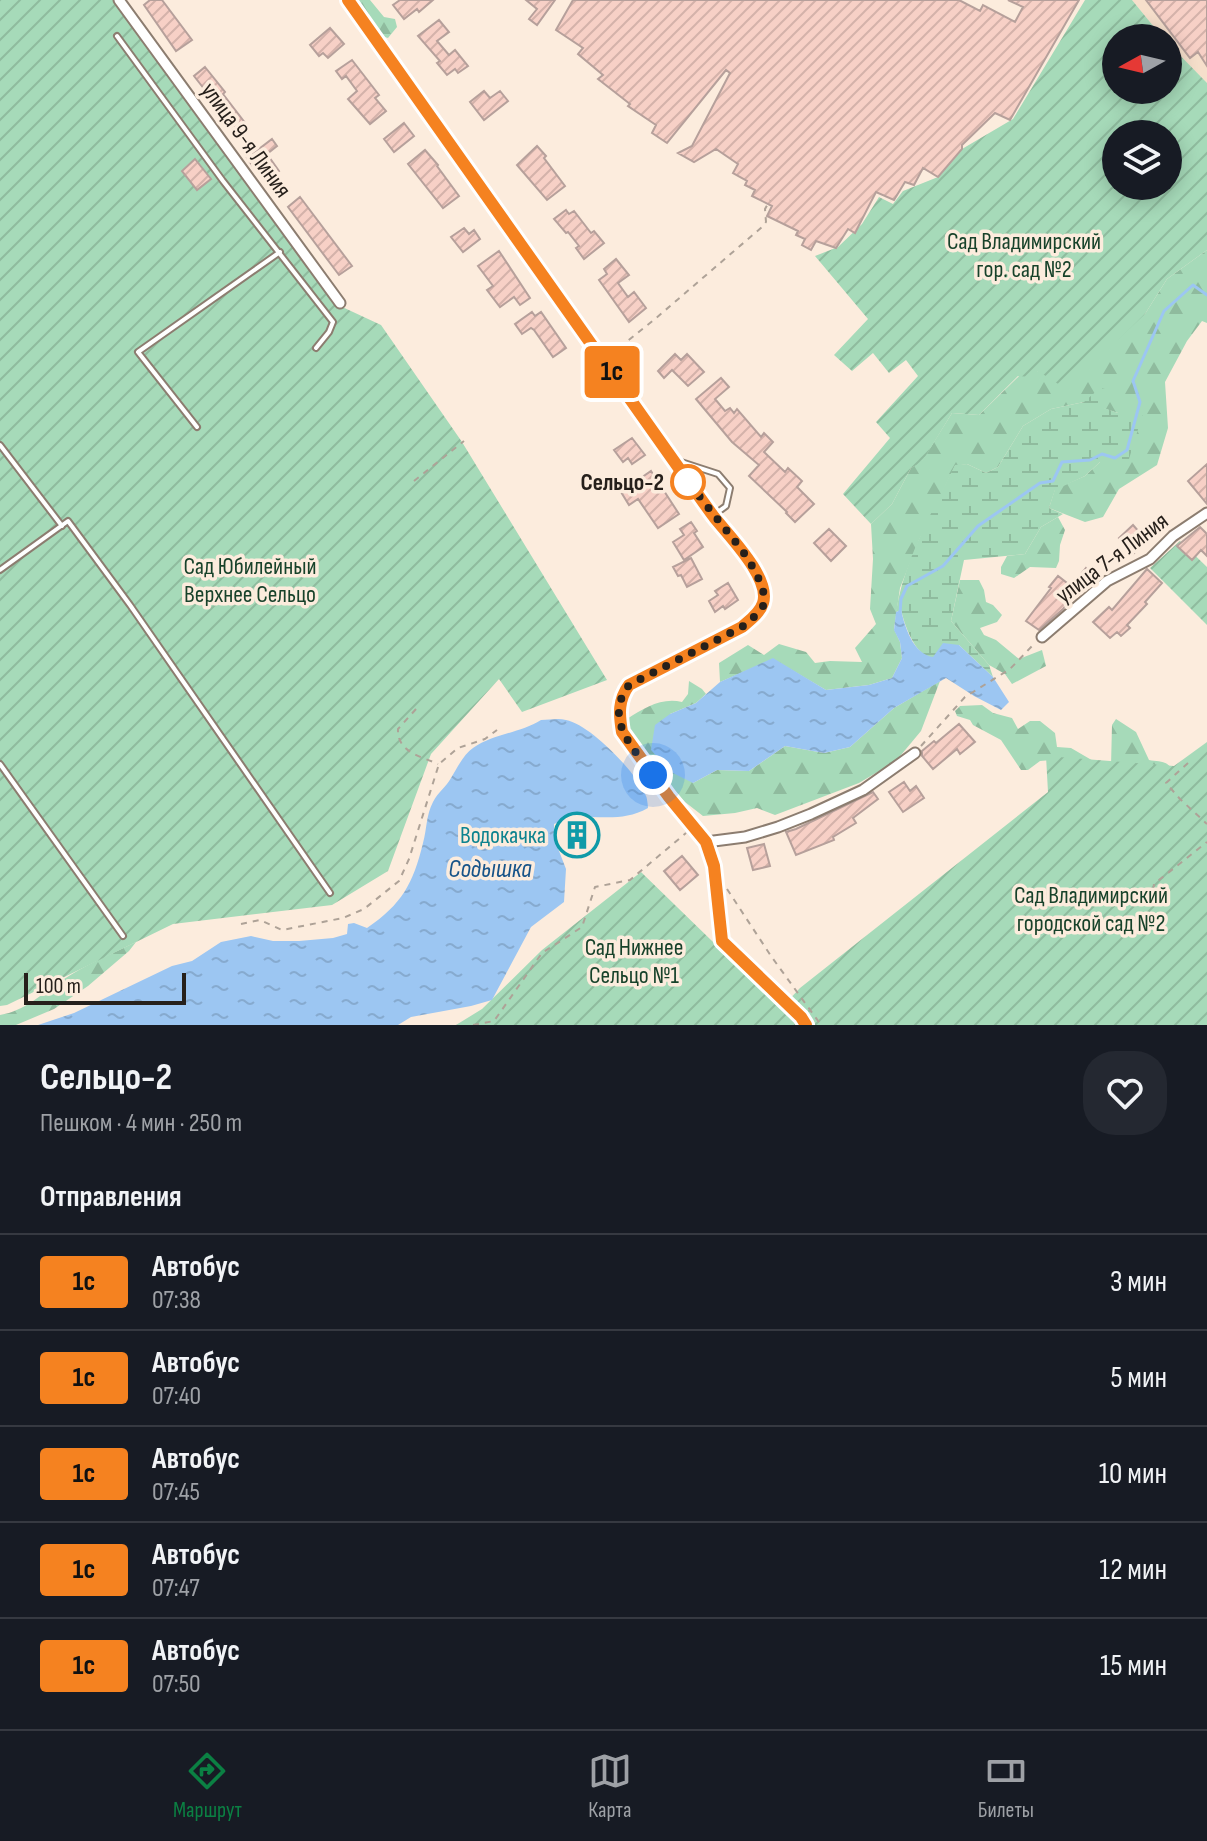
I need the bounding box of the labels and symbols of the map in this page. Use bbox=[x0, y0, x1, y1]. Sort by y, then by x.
north arrow bbox=[1102, 24, 1182, 104]
street label: улица 9-я Линия bbox=[194, 77, 298, 203]
park label: Сад Владимирский гор. сад №2 bbox=[947, 227, 1101, 284]
line badge: 1с bbox=[576, 346, 648, 398]
marker: Сельцо-2 bbox=[671, 465, 705, 499]
place label: Сельцо-2 bbox=[580, 468, 664, 497]
street label: улица 7-я Линия bbox=[1050, 506, 1174, 610]
park label: Сад Юбилейный Верхнее Сельцо bbox=[184, 552, 316, 609]
your location bbox=[633, 755, 673, 795]
building icon: Водокачка bbox=[553, 811, 601, 859]
place label: Водокачка bbox=[460, 821, 546, 850]
water label: Содышка bbox=[448, 854, 532, 885]
park label: Сад Владимирский городской сад №2 bbox=[1014, 881, 1168, 938]
park label: Сад Нижнее Сельцо №1 bbox=[585, 933, 683, 990]
scale bar bbox=[24, 969, 186, 1005]

